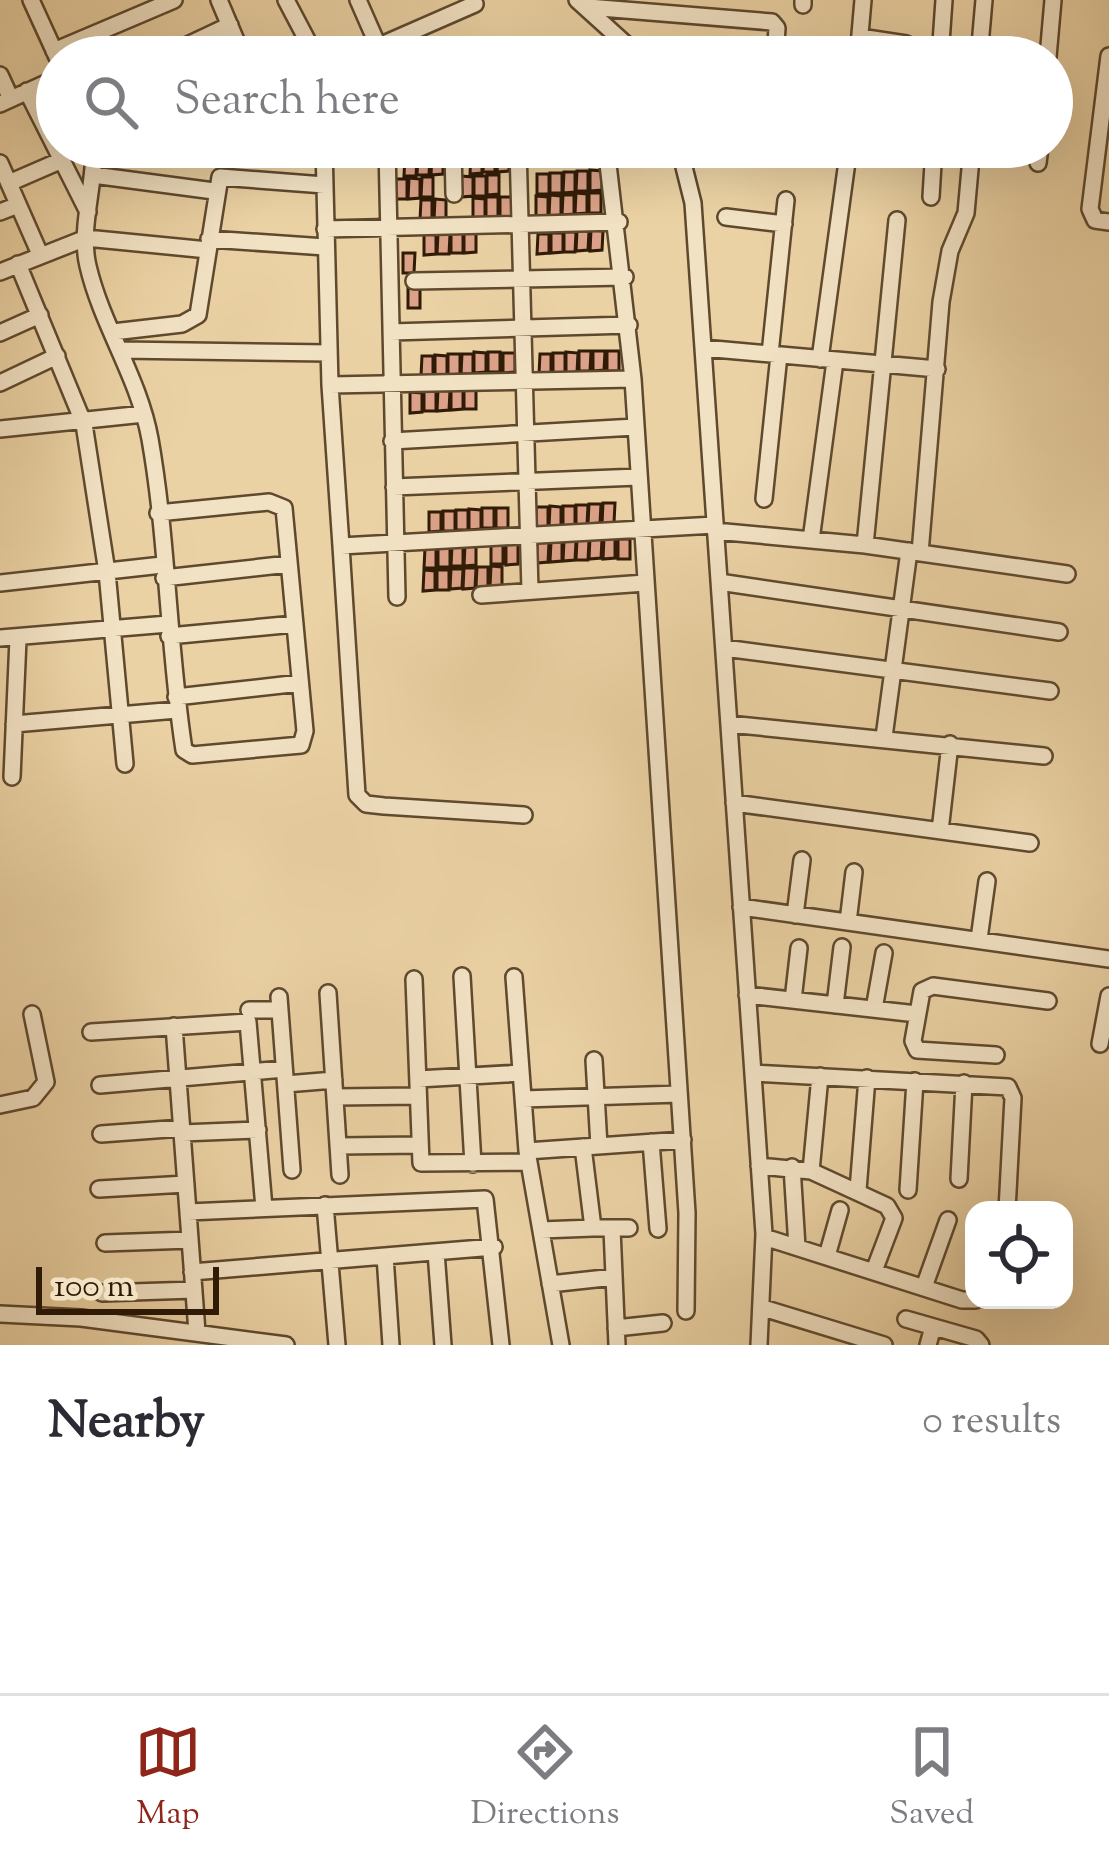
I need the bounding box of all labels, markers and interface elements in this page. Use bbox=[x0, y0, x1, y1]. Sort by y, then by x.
search box bbox=[36, 36, 1073, 168]
icon: search bbox=[78, 69, 144, 135]
text: Search here bbox=[174, 70, 400, 135]
map controls bbox=[965, 1201, 1073, 1309]
button: locate bbox=[965, 1201, 1073, 1309]
scale bar bbox=[36, 1261, 219, 1314]
text: 100 m bbox=[54, 1264, 134, 1312]
text: Nearby bbox=[48, 1387, 205, 1460]
text: 0 results bbox=[922, 1395, 1061, 1451]
tab: Map bbox=[135, 1719, 201, 1839]
tab: Directions bbox=[471, 1719, 620, 1839]
tab: Saved bbox=[889, 1719, 974, 1839]

